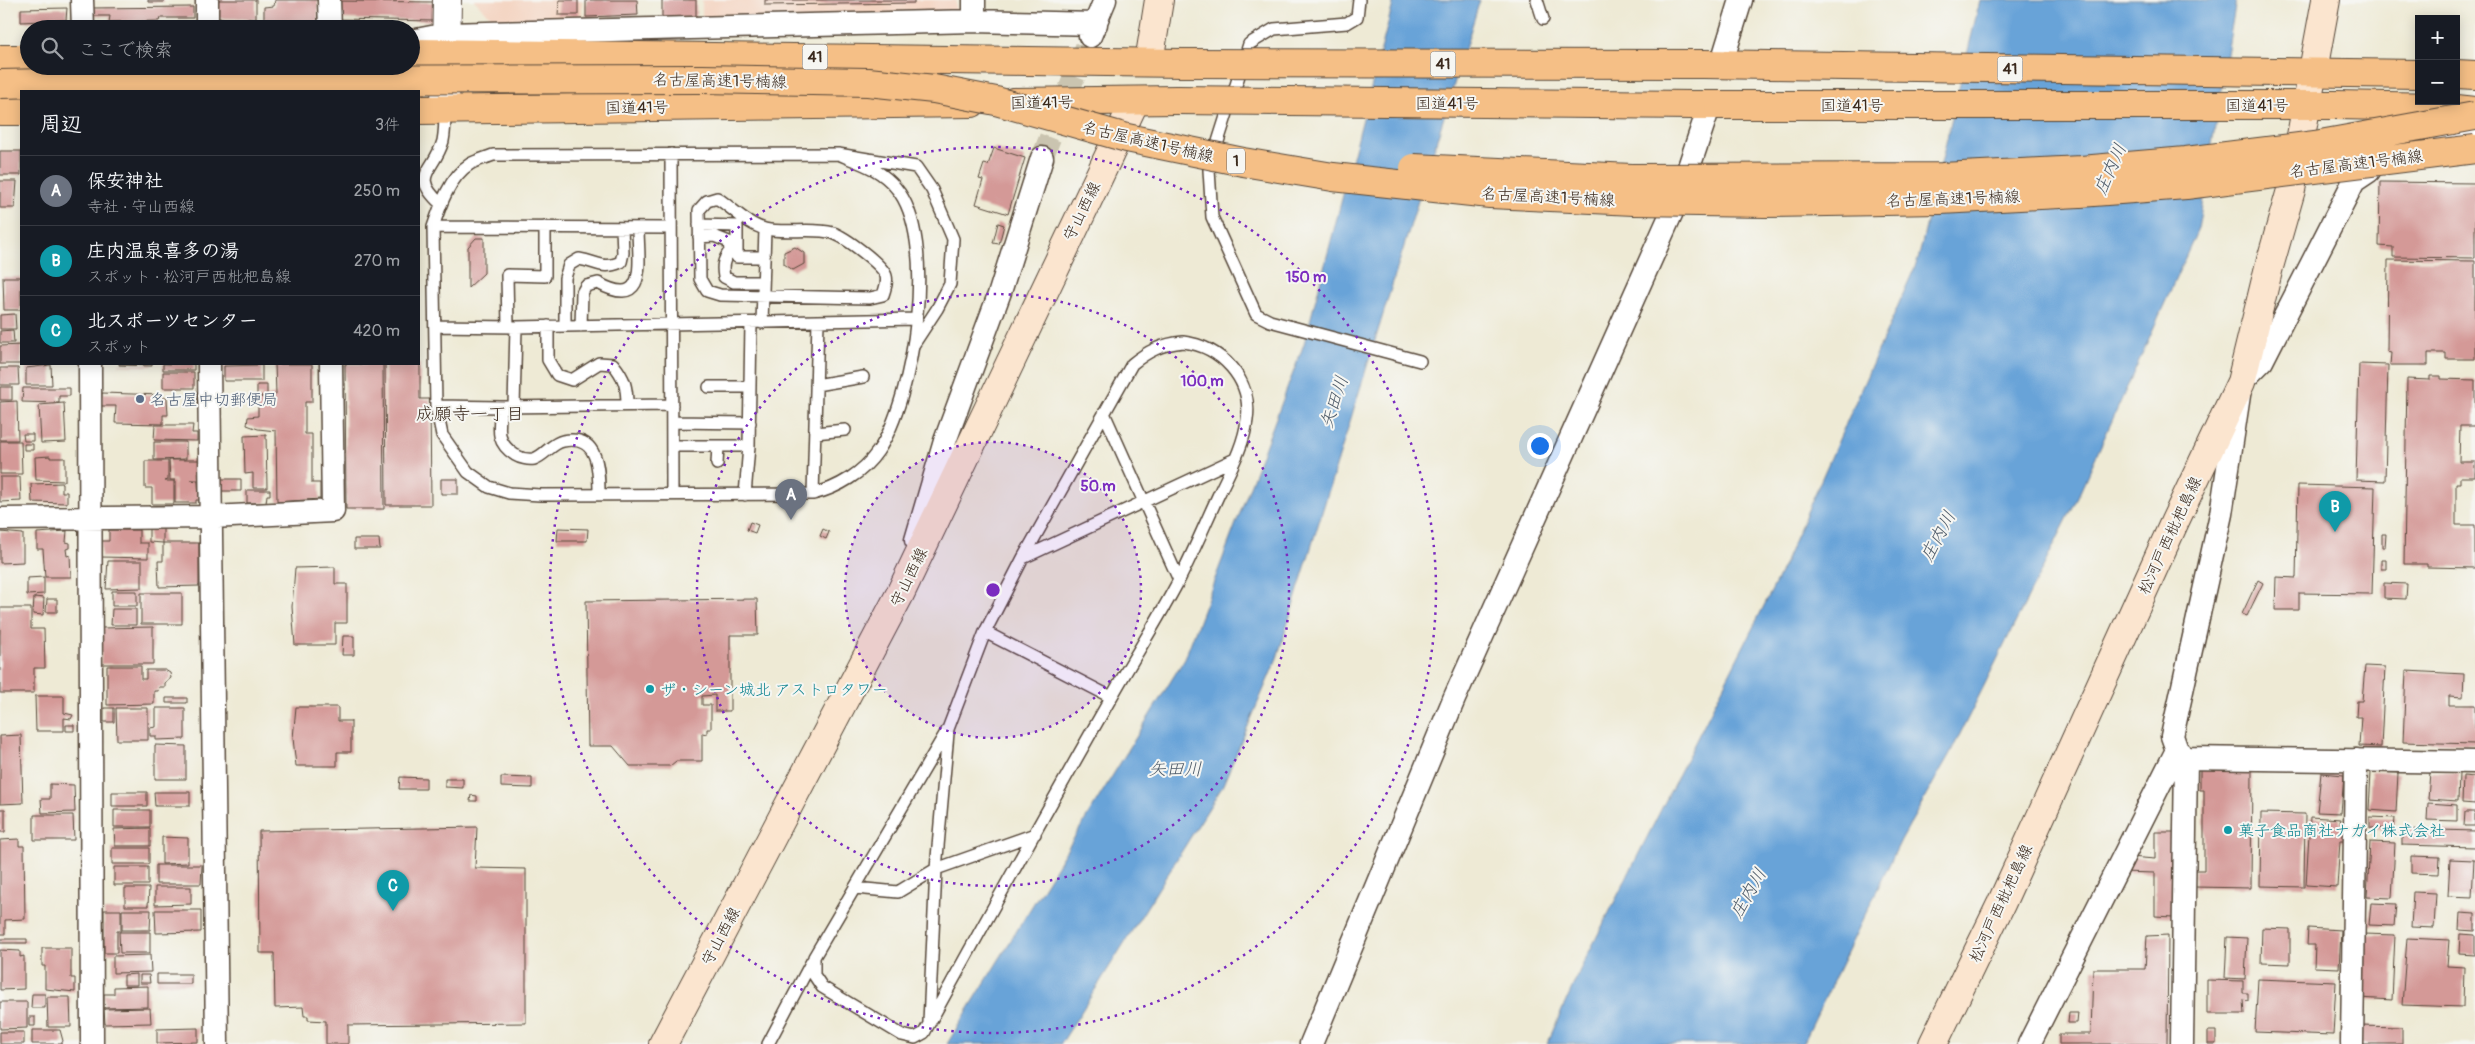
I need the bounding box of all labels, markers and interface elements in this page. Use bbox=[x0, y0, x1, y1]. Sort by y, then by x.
map controls bbox=[2415, 15, 2460, 105]
button: + bbox=[2415, 15, 2460, 60]
search box bbox=[20, 20, 420, 75]
icon: search bbox=[38, 34, 66, 62]
text: ここで検索 bbox=[78, 38, 173, 62]
road number: 41 bbox=[802, 44, 828, 70]
road number: 41 bbox=[1430, 52, 1456, 76]
road number: 41 bbox=[1998, 56, 2022, 82]
button: − bbox=[2415, 60, 2460, 105]
street label: 名古屋高速1号楠線 bbox=[653, 70, 787, 92]
street label: 国道41号 bbox=[1010, 92, 1074, 114]
street label: 国道41号 bbox=[1415, 94, 1479, 114]
street label: 国道41号 bbox=[1820, 96, 1884, 116]
street label: 国道41号 bbox=[2225, 96, 2289, 116]
street label: 国道41号 bbox=[605, 97, 669, 119]
text: 周辺 bbox=[40, 111, 82, 138]
text: 3件 bbox=[375, 115, 400, 135]
street label: 名古屋高速1号楠線 bbox=[1080, 117, 1215, 167]
water label: 庄内川 bbox=[2089, 140, 2132, 199]
street label: 名古屋高速1号楠線 bbox=[2288, 146, 2424, 182]
road number: 1 bbox=[1227, 148, 1245, 174]
text: 保安神社 bbox=[87, 169, 163, 193]
street label: 守山西線 bbox=[1059, 178, 1105, 245]
text: A bbox=[51, 181, 61, 201]
text: 250 m bbox=[354, 181, 400, 201]
street label: 名古屋高速1号楠線 bbox=[1480, 183, 1616, 210]
street label: 名古屋高速1号楠線 bbox=[1886, 187, 2020, 211]
text: 寺社 · 守山西線 bbox=[87, 197, 195, 217]
text: 庄内温泉喜多の湯 bbox=[87, 239, 239, 263]
text: B bbox=[51, 251, 61, 271]
text: 270 m bbox=[354, 251, 400, 271]
text: スポット · 松河戸西枇杷島線 bbox=[87, 267, 291, 287]
text: 150 m bbox=[1286, 268, 1326, 287]
text: 北スポーツセンター bbox=[87, 309, 258, 333]
text: C bbox=[51, 321, 61, 341]
text: 420 m bbox=[353, 321, 400, 341]
text: スポット bbox=[87, 337, 151, 357]
text: 100 m bbox=[1181, 372, 1223, 391]
water label: 矢田川 bbox=[1315, 373, 1354, 431]
place label: 名古屋中切郵便局 bbox=[150, 390, 278, 410]
marker: 名古屋中切郵便局 bbox=[134, 393, 146, 405]
district label: 成願寺一丁目 bbox=[416, 403, 524, 426]
your location bbox=[1527, 433, 1553, 459]
street label: 松河戸西枇杷島線 bbox=[2134, 473, 2206, 598]
text: 50 m bbox=[1081, 477, 1115, 496]
pin: A bbox=[775, 479, 807, 520]
pin: B bbox=[2319, 491, 2351, 532]
water label: 庄内川 bbox=[1916, 507, 1961, 565]
street label: 守山西線 bbox=[886, 544, 932, 611]
centre of rings bbox=[984, 581, 1002, 599]
place label: ザ・シーン城北 アストロタワー bbox=[660, 680, 888, 700]
marker: ザ・シーン城北 アストロタワー bbox=[644, 683, 656, 695]
water label: 矢田川 bbox=[1148, 758, 1202, 781]
place label: 菓子食品商社ナガイ株式会社 bbox=[2238, 821, 2445, 841]
marker: 菓子食品商社ナガイ株式会社 bbox=[2222, 824, 2234, 836]
street label: 松河戸西枇杷島線 bbox=[1965, 841, 2037, 966]
water label: 庄内川 bbox=[1725, 864, 1772, 922]
pin: C bbox=[377, 870, 409, 911]
street label: 守山西線 bbox=[697, 904, 745, 969]

